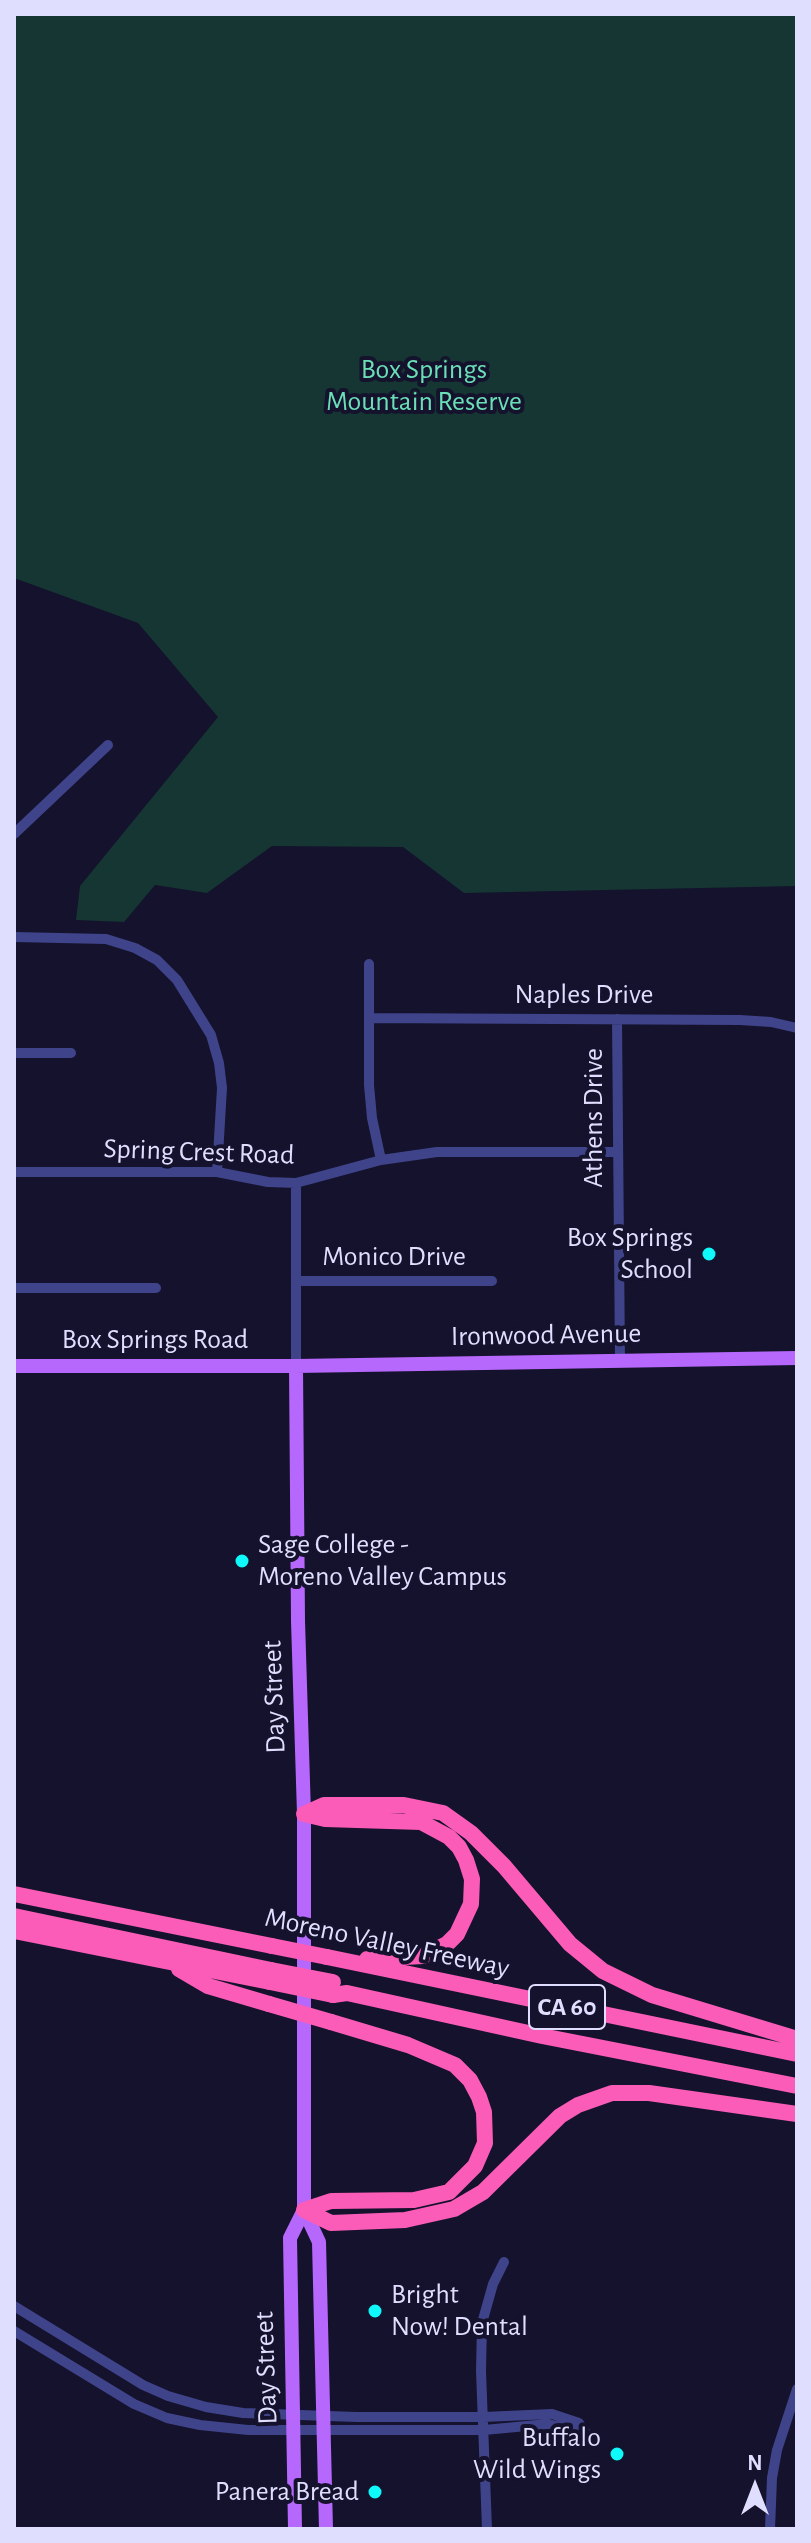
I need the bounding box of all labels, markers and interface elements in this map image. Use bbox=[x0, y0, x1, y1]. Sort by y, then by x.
park label: Box Springs Mountain Reserve bbox=[326, 353, 522, 419]
street label: Naples Drive bbox=[515, 978, 653, 1012]
street label: Athens Drive bbox=[577, 1048, 611, 1188]
street label: Spring Crest Road bbox=[103, 1132, 295, 1172]
place label: Box Springs School bbox=[567, 1221, 693, 1287]
street label: Monico Drive bbox=[322, 1240, 466, 1274]
marker: Box Springs School bbox=[700, 1245, 718, 1263]
street label: Ironwood Avenue bbox=[451, 1317, 641, 1353]
street label: Box Springs Road bbox=[62, 1323, 248, 1357]
place label: Sage College - Moreno Valley Campus bbox=[258, 1528, 507, 1594]
marker: Sage College - Moreno Valley Campus bbox=[233, 1552, 251, 1570]
street label: Day Street bbox=[255, 1640, 293, 1754]
street label: Moreno Valley Freeway bbox=[262, 1901, 512, 1985]
road number: CA 60 bbox=[529, 1985, 605, 2029]
place label: Bright Now! Dental bbox=[391, 2278, 528, 2344]
marker: Bright Now! Dental bbox=[366, 2302, 384, 2320]
street label: Day Street bbox=[247, 2311, 285, 2425]
place label: Buffalo Wild Wings bbox=[473, 2421, 601, 2487]
marker: Buffalo Wild Wings bbox=[608, 2445, 626, 2463]
north arrow bbox=[715, 2447, 795, 2527]
text: N bbox=[747, 2452, 763, 2474]
place label: Panera Bread bbox=[215, 2475, 359, 2509]
marker: Panera Bread bbox=[366, 2483, 384, 2501]

